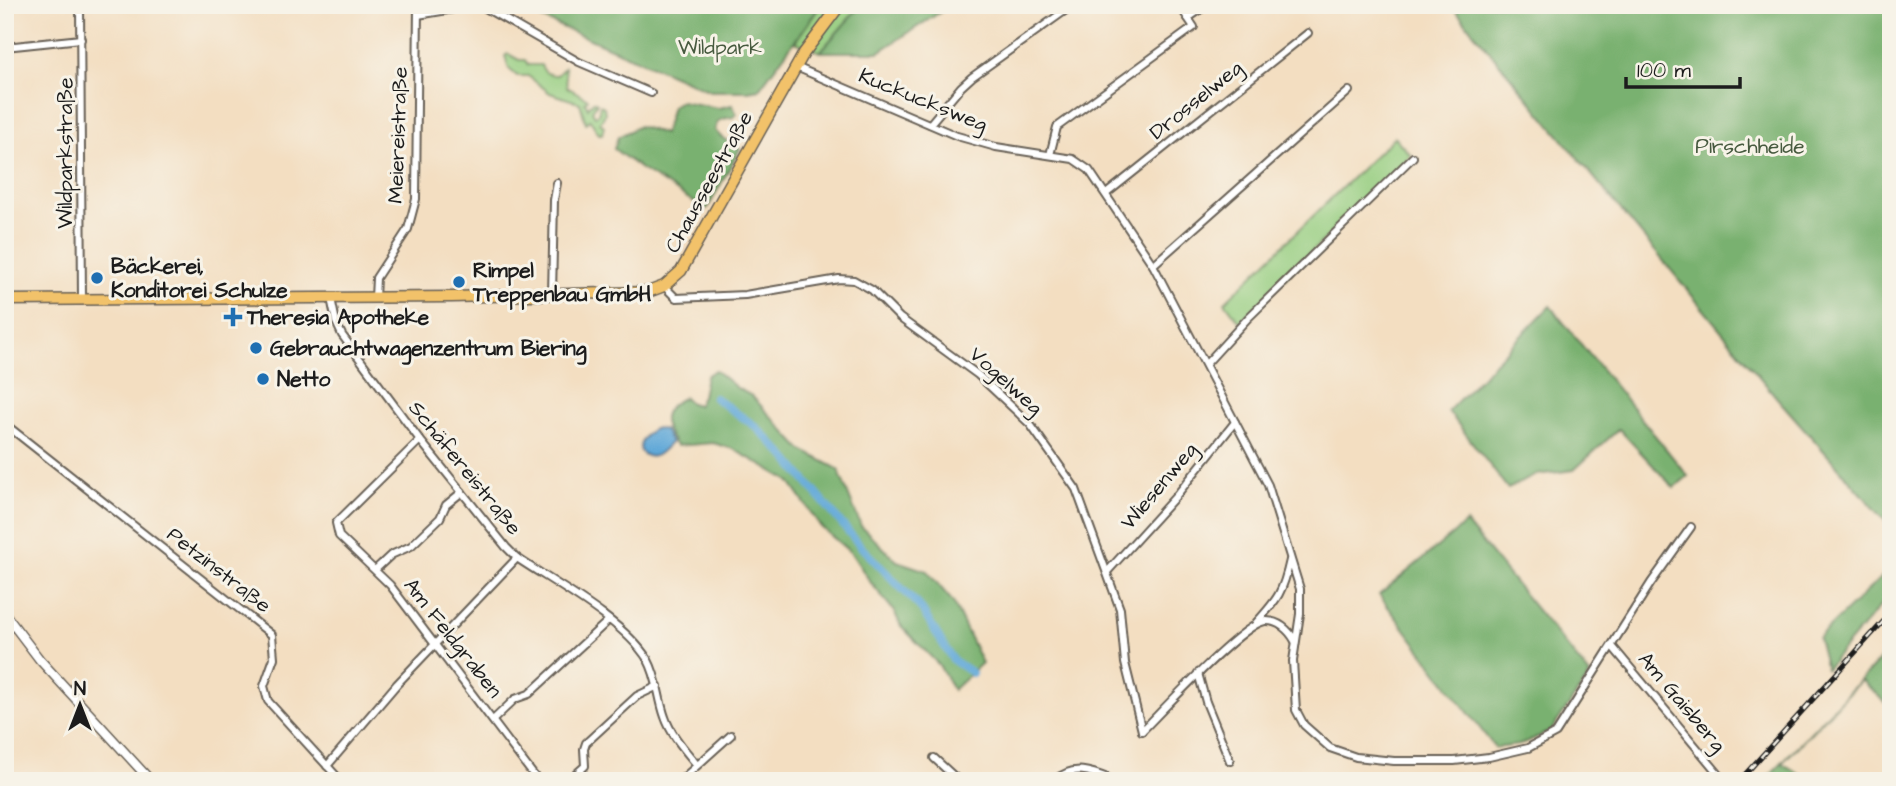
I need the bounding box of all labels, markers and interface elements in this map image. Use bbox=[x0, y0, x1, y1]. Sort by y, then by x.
park label: Wildpark bbox=[678, 33, 762, 63]
scale bar bbox=[1626, 46, 1740, 90]
street label: Drosselweg bbox=[1143, 53, 1250, 148]
text: 100 m bbox=[1637, 56, 1692, 85]
street label: Kuckucksweg bbox=[854, 61, 992, 141]
street label: Meiereistraße bbox=[381, 66, 415, 204]
street label: Wildparkstraße bbox=[51, 77, 81, 229]
street label: Chausseestraße bbox=[658, 106, 760, 258]
park label: Pirschheide bbox=[1695, 132, 1805, 161]
place label: Bäckerei, Konditorei Schulze bbox=[111, 252, 288, 305]
place label: Rimpel Treppenbau GmbH bbox=[472, 256, 651, 310]
marker: Bäckerei, Konditorei Schulze bbox=[89, 270, 105, 286]
marker: Rimpel Treppenbau GmbH bbox=[451, 274, 467, 290]
place label: Theresia Apotheke bbox=[246, 303, 430, 333]
marker: Theresia Apotheke bbox=[225, 309, 241, 325]
place label: Gebrauchtwagenzentrum Biering bbox=[270, 334, 587, 365]
marker: Gebrauchtwagenzentrum Biering bbox=[248, 340, 264, 356]
street label: Vogelweg bbox=[962, 340, 1049, 423]
place label: Netto bbox=[277, 365, 331, 394]
marker: Netto bbox=[255, 371, 271, 387]
street label: Schäfereistraße bbox=[402, 395, 528, 541]
street label: Wiesenweg bbox=[1114, 436, 1206, 537]
street label: Petzinstraße bbox=[161, 520, 277, 620]
street label: Am Feldgraben bbox=[395, 572, 509, 705]
street label: Am Gaisberg bbox=[1630, 646, 1733, 760]
north arrow bbox=[46, 670, 116, 740]
text: N bbox=[74, 676, 86, 703]

